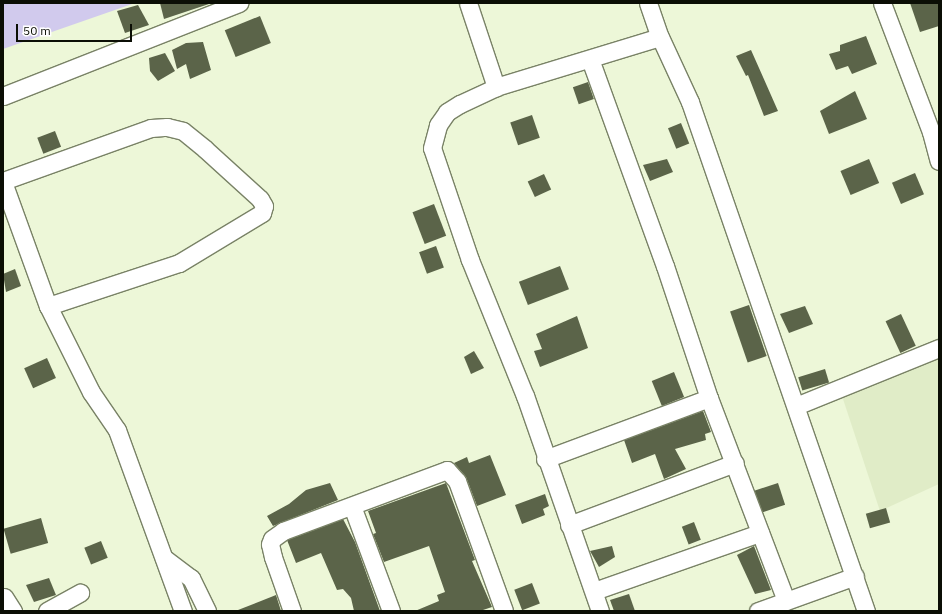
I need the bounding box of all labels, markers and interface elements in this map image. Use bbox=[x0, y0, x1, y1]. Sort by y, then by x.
scale bar bbox=[18, 16, 134, 42]
text: 50 m bbox=[23, 23, 51, 38]

